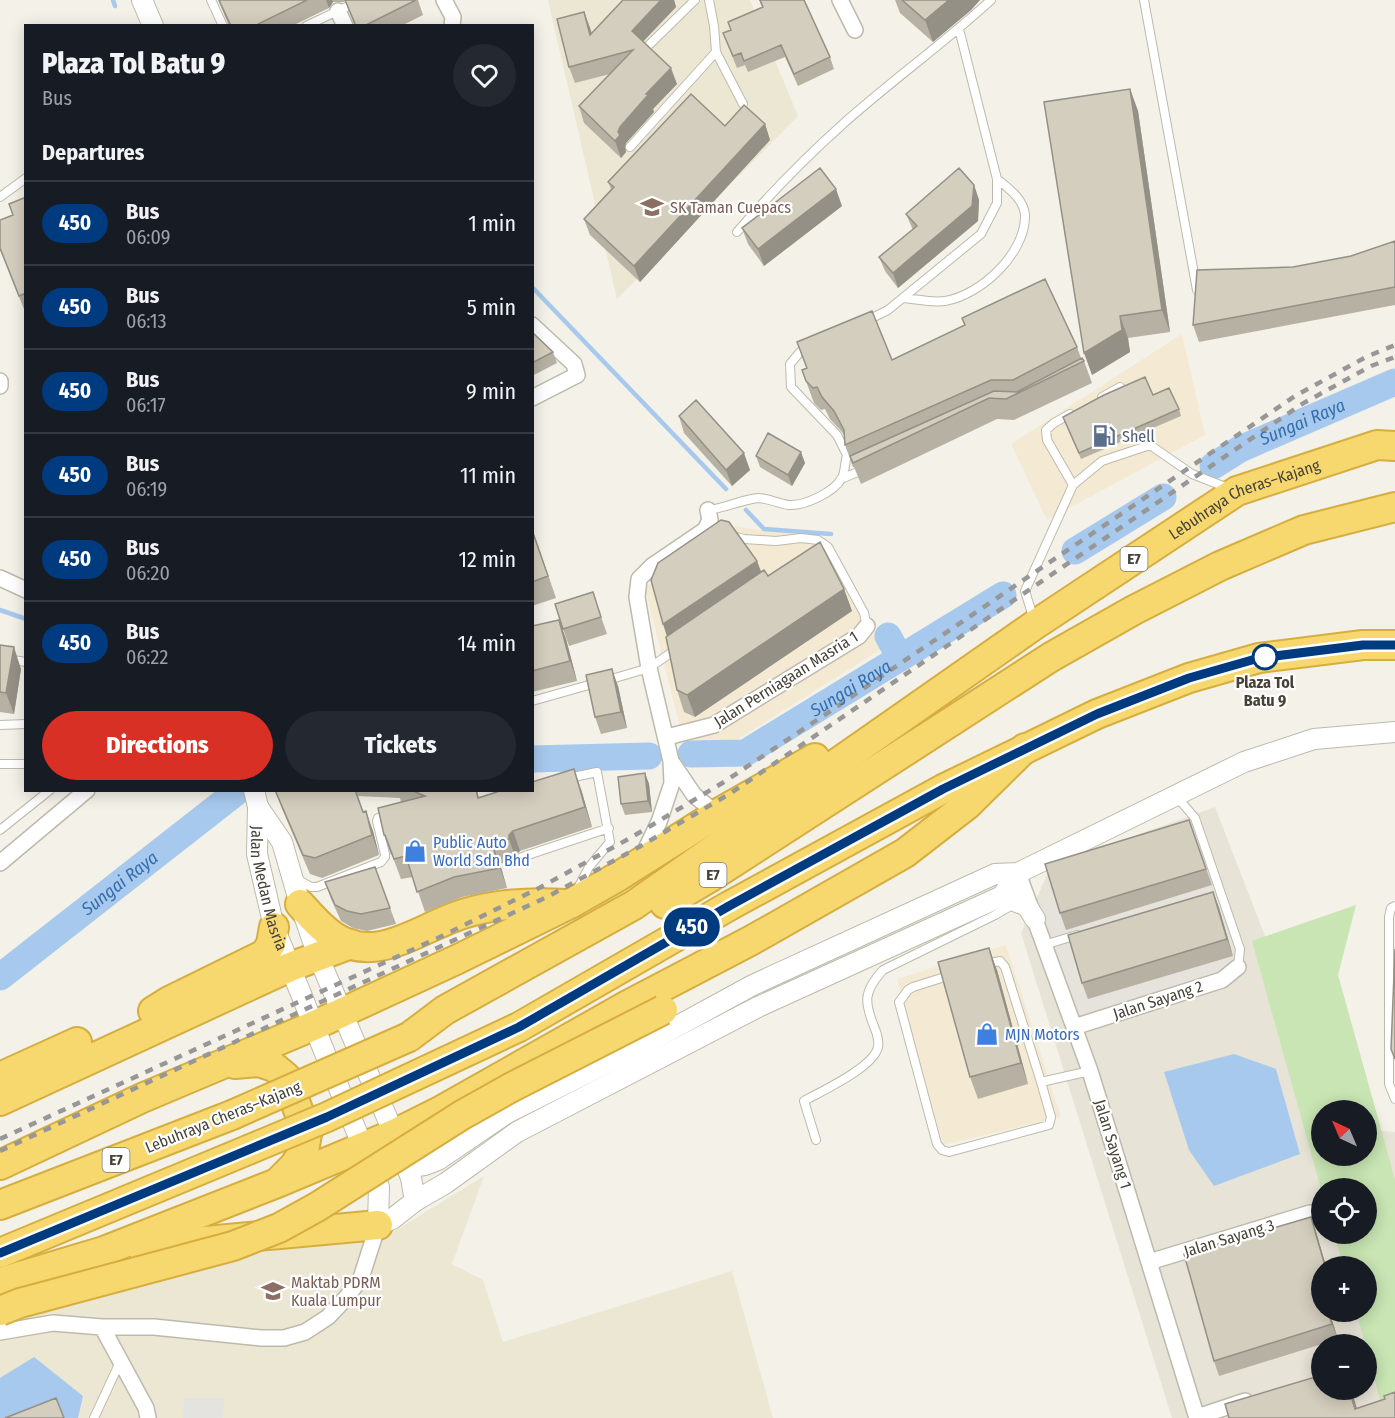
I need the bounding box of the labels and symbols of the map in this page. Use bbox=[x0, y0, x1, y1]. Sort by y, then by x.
school or university icon: SK Taman Cuepacs bbox=[639, 194, 665, 220]
place label: SK Taman Cuepacs bbox=[670, 198, 791, 217]
water label: Sungai Raya bbox=[1255, 394, 1349, 451]
fuel station icon: Shell bbox=[1091, 423, 1117, 449]
place label: Shell bbox=[1122, 427, 1155, 446]
street label: Lebuhraya Cheras–Kajang bbox=[1165, 455, 1323, 543]
road number: E7 bbox=[1120, 547, 1148, 571]
street label: Jalan Perniagaan Masria 1 bbox=[711, 627, 861, 731]
marker: Plaza Tol Batu 9 bbox=[1252, 644, 1278, 670]
water label: Sungai Raya bbox=[805, 655, 895, 722]
place label: Plaza Tol Batu 9 bbox=[1236, 673, 1295, 710]
street label: Jalan Medan Masria bbox=[247, 826, 292, 953]
place label: Public Auto World Sdn Bhd bbox=[433, 833, 530, 870]
shop icon: Public Auto World Sdn Bhd bbox=[402, 838, 428, 864]
water label: Sungai Raya bbox=[76, 847, 162, 921]
road number: E7 bbox=[700, 863, 726, 887]
line badge: 450 bbox=[658, 908, 726, 946]
street label: Jalan Sayang 2 bbox=[1111, 977, 1205, 1023]
shop icon: MJN Motors bbox=[974, 1021, 1000, 1047]
place label: MJN Motors bbox=[1005, 1025, 1080, 1044]
street label: Lebuhraya Cheras–Kajang bbox=[142, 1077, 304, 1157]
street label: Jalan Sayang 1 bbox=[1090, 1097, 1136, 1191]
north arrow bbox=[1311, 1100, 1377, 1166]
road number: E7 bbox=[102, 1148, 130, 1172]
street label: Jalan Sayang 3 bbox=[1182, 1215, 1276, 1261]
place label: Maktab PDRM Kuala Lumpur bbox=[291, 1273, 382, 1310]
school or university icon: Maktab PDRM Kuala Lumpur bbox=[260, 1278, 286, 1304]

